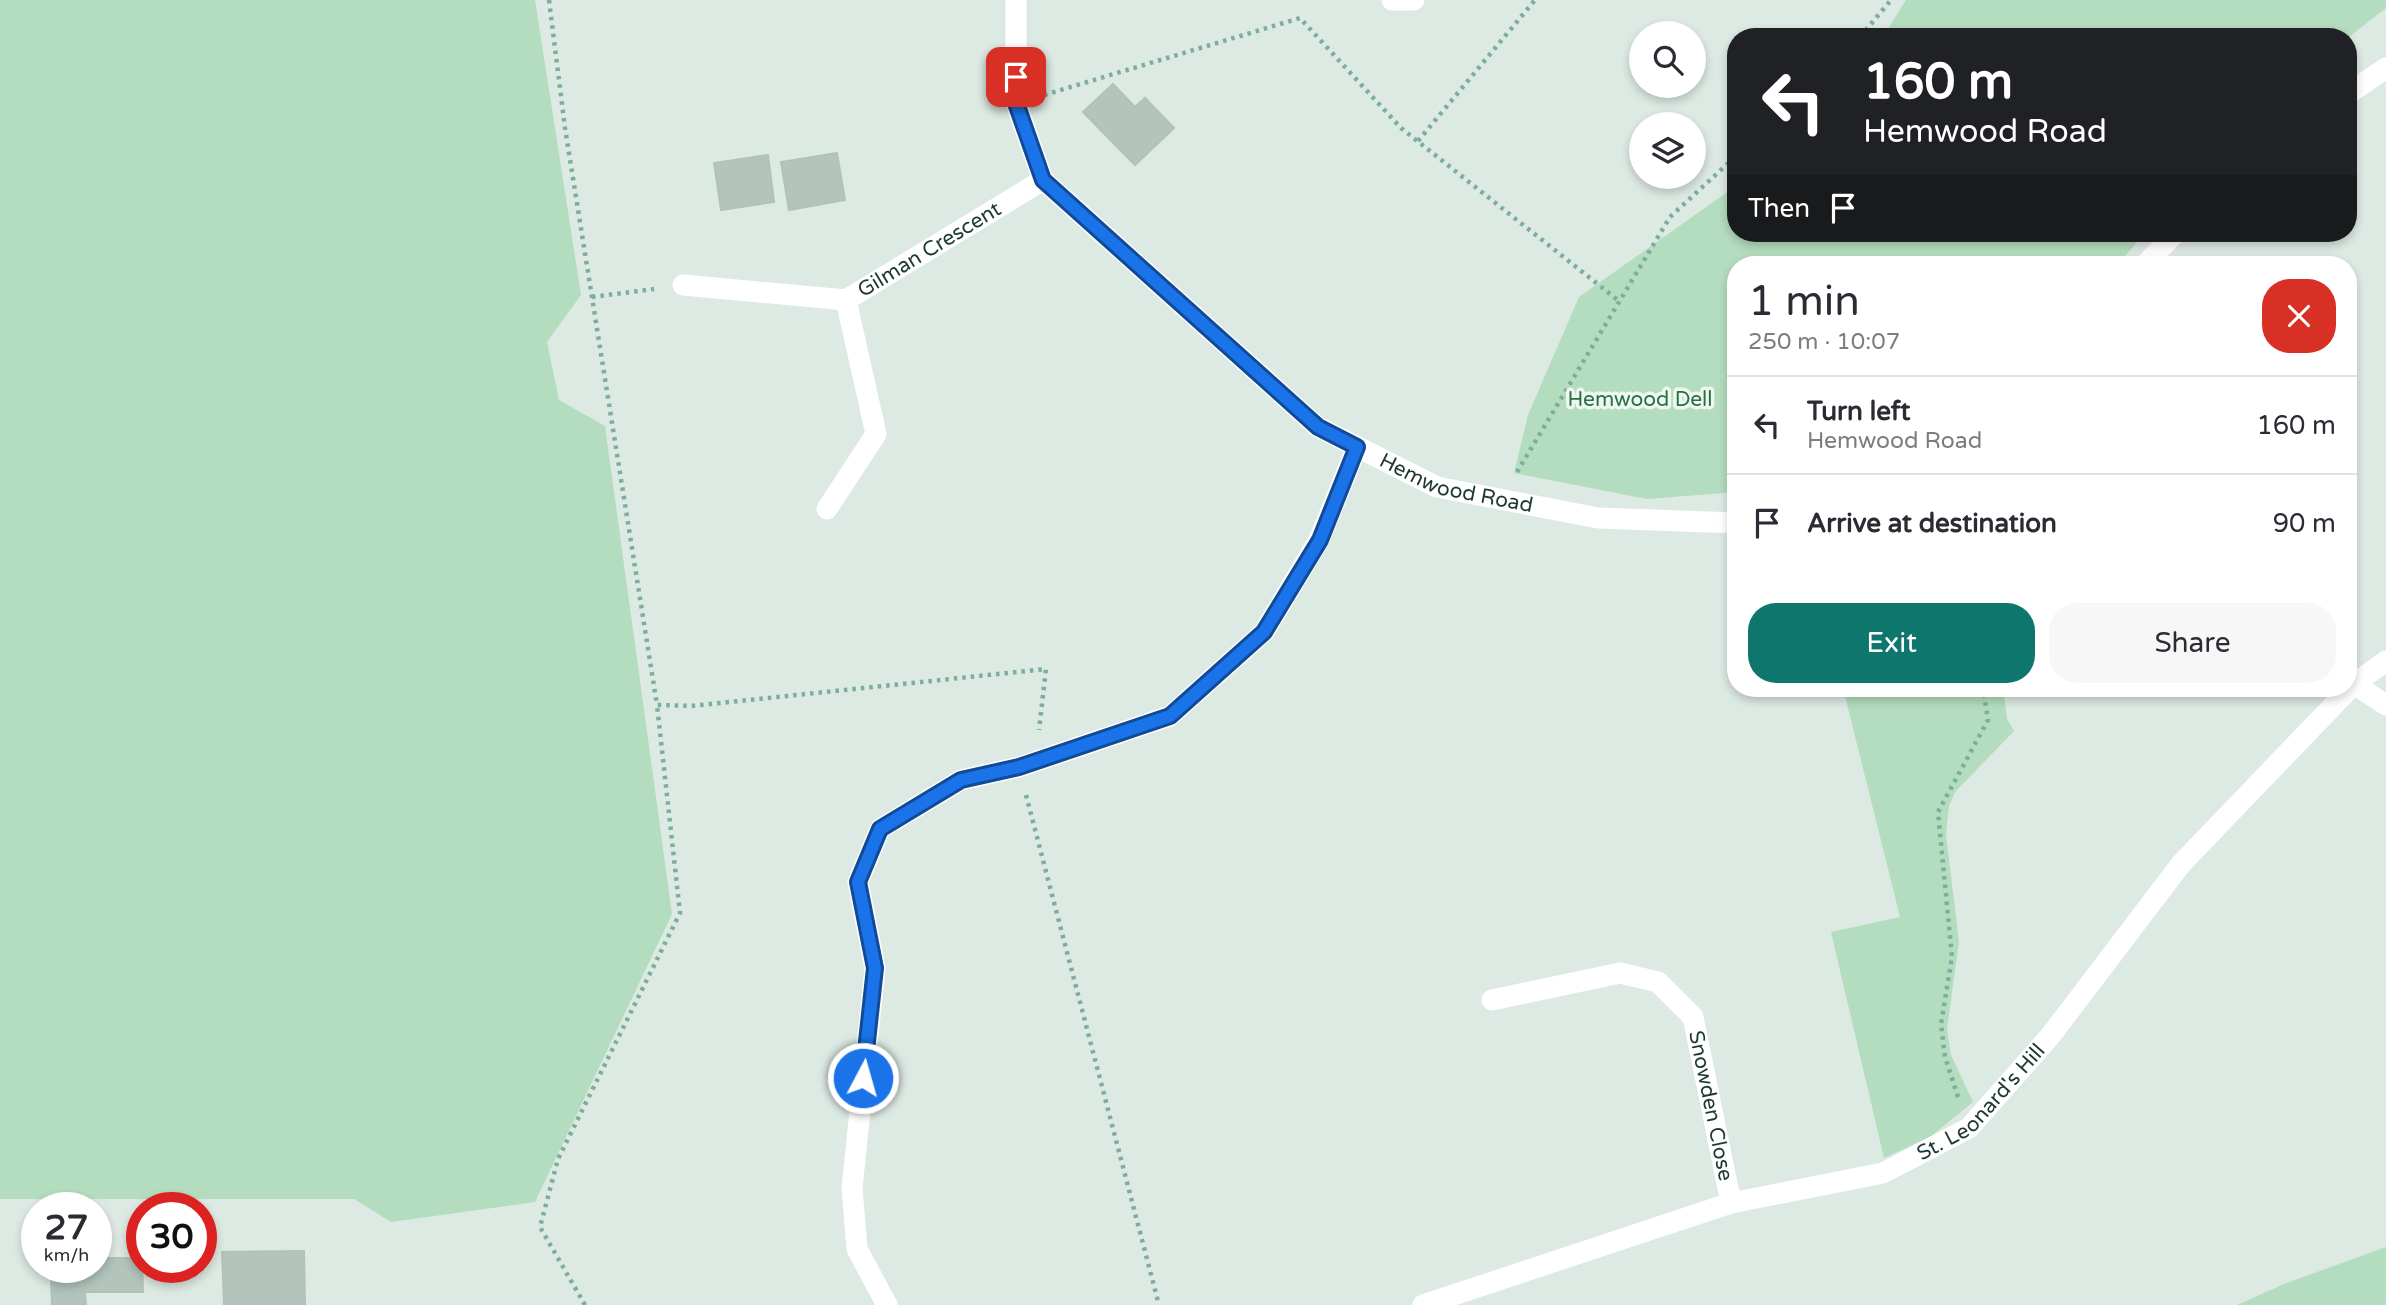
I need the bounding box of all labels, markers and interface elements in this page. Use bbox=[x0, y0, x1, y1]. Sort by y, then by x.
map controls bbox=[1629, 21, 1706, 189]
button: search bbox=[1629, 21, 1706, 98]
pin bbox=[986, 47, 1046, 107]
text: 160 m bbox=[1863, 53, 2013, 112]
icon: left bbox=[1748, 56, 1839, 147]
icon: arrive bbox=[997, 58, 1035, 96]
button: layers bbox=[1629, 112, 1706, 189]
text: Hemwood Road bbox=[1863, 113, 2107, 151]
icon: arrive bbox=[1824, 189, 1862, 227]
text: Then bbox=[1748, 193, 1810, 224]
street label: Gilman Crescent bbox=[853, 196, 1005, 303]
text: 1 min bbox=[1748, 276, 1860, 327]
button: close bbox=[2262, 279, 2336, 353]
text: 250 m · 10:07 bbox=[1748, 328, 1900, 356]
park label: Hemwood Dell bbox=[1568, 387, 1712, 412]
text: Turn left bbox=[1807, 396, 1910, 427]
icon: left bbox=[1748, 406, 1786, 444]
text: 160 m bbox=[2256, 410, 2336, 441]
text: Hemwood Road bbox=[1807, 427, 1982, 455]
street label: Hemwood Road bbox=[1375, 448, 1535, 518]
icon: arrive bbox=[1748, 504, 1786, 542]
text: Arrive at destination bbox=[1807, 508, 2057, 539]
text: 90 m bbox=[2273, 508, 2336, 539]
button: Exit bbox=[1748, 603, 2035, 683]
button: Share bbox=[2049, 603, 2336, 683]
street label: Snowden Close bbox=[1684, 1028, 1739, 1183]
street label: St. Leonard's Hill bbox=[1913, 1039, 2050, 1166]
position arrow bbox=[826, 1041, 900, 1115]
speed limit sign: 30 bbox=[126, 1192, 217, 1283]
text: 27 bbox=[45, 1207, 88, 1249]
text: km/h bbox=[44, 1244, 89, 1266]

